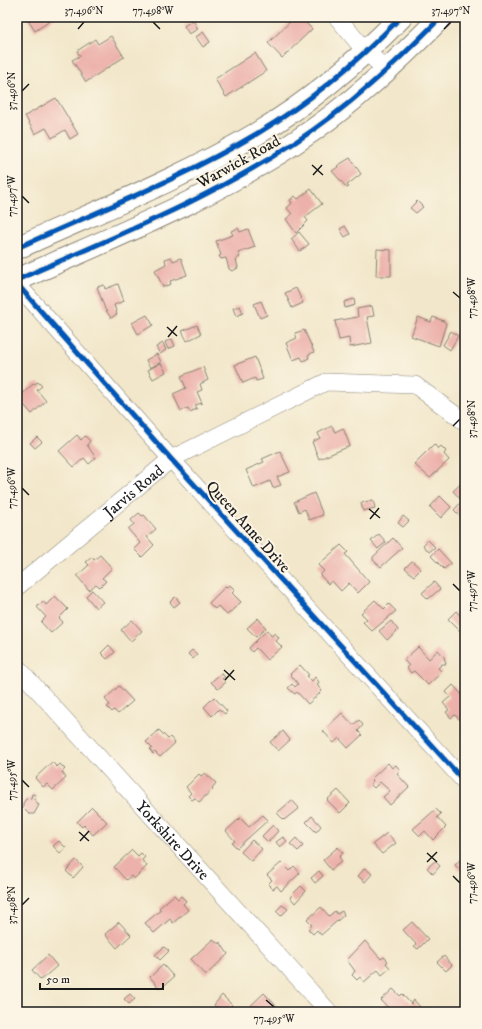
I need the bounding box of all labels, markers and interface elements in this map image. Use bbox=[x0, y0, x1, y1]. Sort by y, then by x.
text: 37.496°N bbox=[65, 5, 103, 17]
text: 77.498°W bbox=[132, 5, 174, 17]
text: 37.497°N bbox=[432, 5, 470, 17]
text: 37.496°N bbox=[6, 72, 18, 110]
street label: Warwick Road bbox=[192, 131, 284, 193]
text: 77.497°W bbox=[6, 175, 18, 217]
text: 77.498°W bbox=[466, 277, 478, 319]
text: 37.498°N bbox=[466, 400, 478, 438]
street label: Jarvis Road bbox=[98, 460, 168, 523]
text: 77.496°W bbox=[6, 467, 18, 509]
street label: Queen Anne Drive bbox=[202, 476, 295, 577]
text: 77.497°W bbox=[466, 570, 478, 612]
text: 77.495°W bbox=[6, 759, 18, 801]
street label: Yorkshire Drive bbox=[132, 797, 214, 885]
text: 77.496°W bbox=[466, 862, 478, 904]
text: 37.498°N bbox=[6, 886, 18, 924]
scale bar bbox=[40, 965, 163, 991]
text: 50 m bbox=[46, 972, 70, 987]
text: 77.495°W bbox=[253, 1013, 295, 1025]

